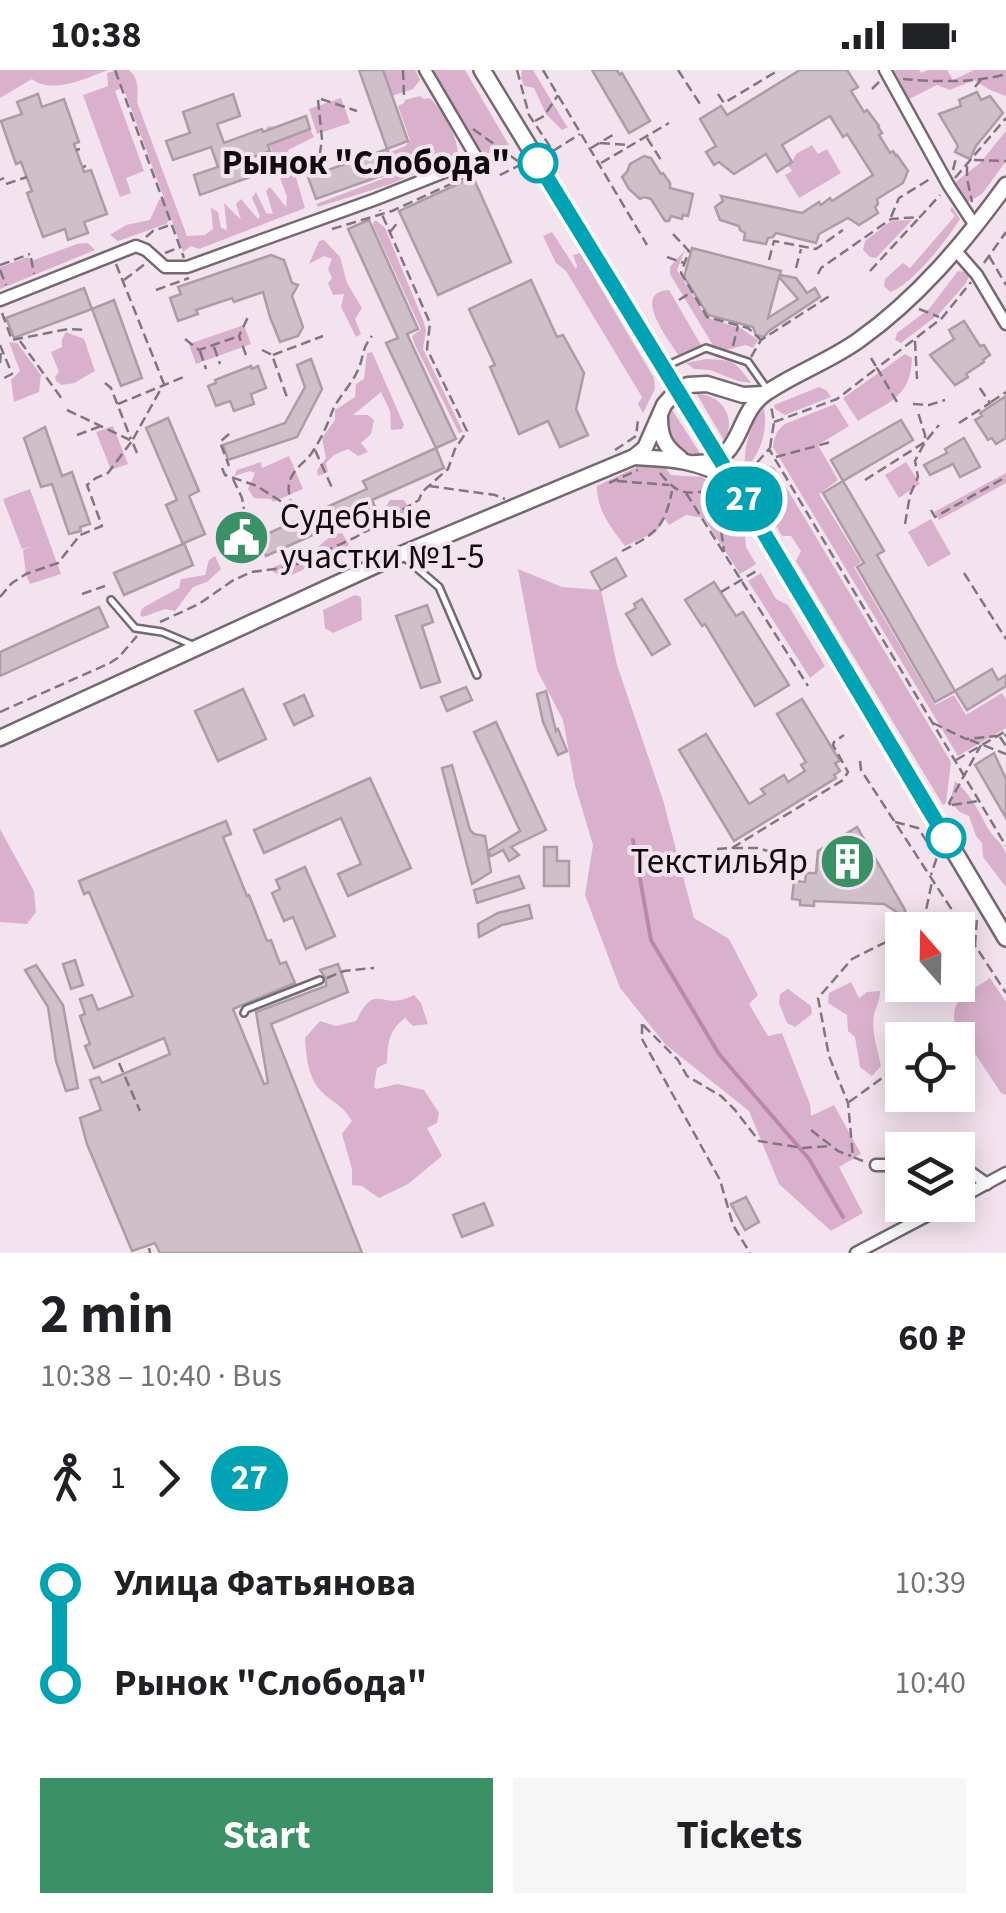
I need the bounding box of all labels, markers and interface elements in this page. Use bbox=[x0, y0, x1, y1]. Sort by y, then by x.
text: 10:38 bbox=[50, 8, 142, 62]
place label: Рынок "Слобода" bbox=[222, 138, 510, 188]
marker: Рынок "Слобода" bbox=[519, 144, 557, 182]
line badge: 27 bbox=[699, 466, 789, 532]
text: 27 bbox=[726, 474, 762, 524]
place label: Судебные участки №1-5 bbox=[280, 492, 485, 582]
public building icon: Судебные участки №1-5 bbox=[211, 507, 271, 567]
unlabelled marker bbox=[927, 819, 965, 857]
building icon: ТекстильЯр bbox=[817, 832, 877, 892]
place label: ТекстильЯр bbox=[630, 837, 808, 887]
north arrow bbox=[885, 912, 975, 1002]
map controls bbox=[885, 912, 975, 1222]
button: locate bbox=[885, 1022, 975, 1112]
button: layers bbox=[885, 1132, 975, 1222]
text: 2 min bbox=[40, 1276, 174, 1354]
text: 60 ₽ bbox=[898, 1311, 966, 1365]
text: 10:38 – 10:40 · Bus bbox=[40, 1353, 282, 1399]
icon: walk bbox=[40, 1451, 95, 1506]
icon: forward bbox=[141, 1451, 196, 1506]
text: 27 bbox=[231, 1453, 268, 1503]
text: 1 bbox=[110, 1455, 126, 1501]
text: Улица Фатьянова bbox=[114, 1556, 416, 1610]
text: 10:39 bbox=[894, 1560, 966, 1606]
text: Рынок "Слобода" bbox=[114, 1656, 427, 1710]
text: 10:40 bbox=[894, 1660, 966, 1706]
button: Start bbox=[40, 1778, 493, 1893]
button: Tickets bbox=[513, 1778, 966, 1893]

